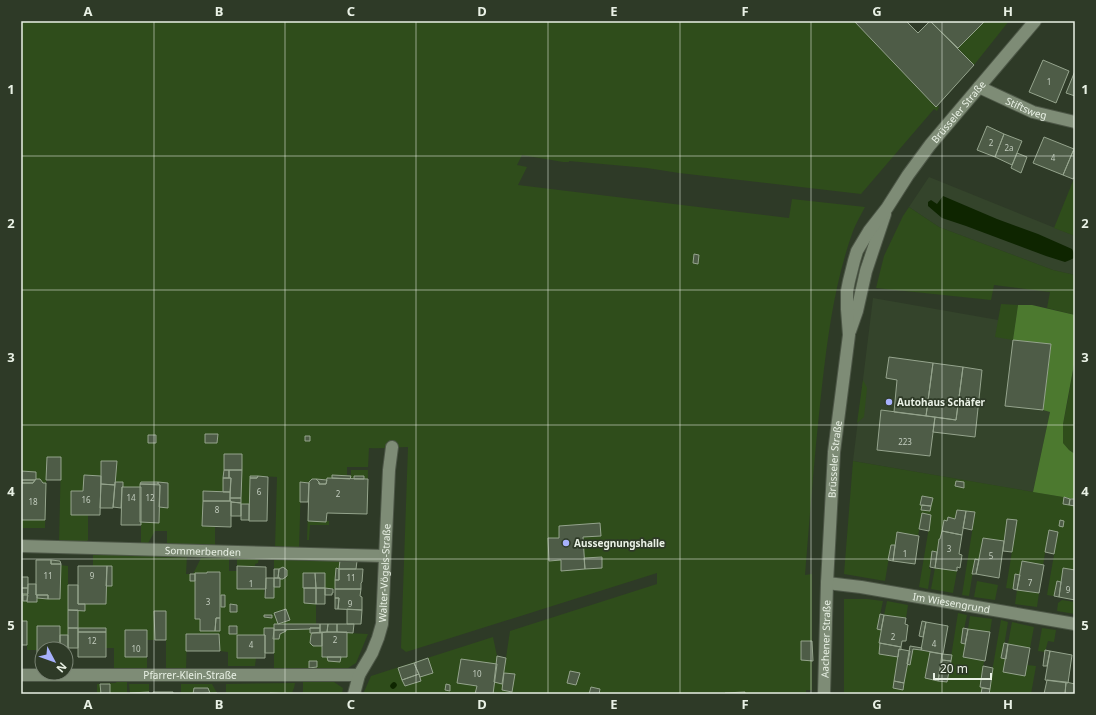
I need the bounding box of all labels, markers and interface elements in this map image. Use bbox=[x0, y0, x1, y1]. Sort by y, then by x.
text: A bbox=[84, 2, 93, 20]
text: B bbox=[215, 2, 223, 20]
text: C bbox=[347, 2, 355, 20]
text: D bbox=[477, 2, 487, 20]
text: E bbox=[610, 2, 618, 20]
text: F bbox=[741, 2, 749, 20]
text: G bbox=[872, 2, 882, 20]
text: H bbox=[1003, 2, 1013, 20]
house number: 1 bbox=[1047, 76, 1051, 87]
street label: Brüsseler Straße bbox=[928, 77, 989, 146]
text: 1 bbox=[7, 80, 15, 98]
text: 1 bbox=[1081, 80, 1089, 98]
street label: Stiftsweg bbox=[1004, 93, 1048, 122]
house number: 2 bbox=[989, 137, 994, 148]
house number: 2a bbox=[1004, 142, 1014, 153]
house number: 4 bbox=[1051, 152, 1056, 163]
text: 2 bbox=[7, 214, 15, 232]
text: 2 bbox=[1081, 214, 1089, 232]
text: 3 bbox=[7, 348, 15, 366]
text: 3 bbox=[1081, 348, 1089, 366]
place label: Autohaus Schäfer bbox=[897, 395, 986, 409]
marker: Autohaus Schäfer bbox=[884, 397, 894, 407]
street label: Brüsseler Straße bbox=[825, 419, 845, 498]
house number: 223 bbox=[898, 436, 912, 447]
text: 4 bbox=[7, 482, 15, 500]
text: 4 bbox=[1081, 482, 1089, 500]
house number: 6 bbox=[257, 486, 262, 497]
house number: 2 bbox=[336, 488, 341, 499]
house number: 14 bbox=[126, 492, 136, 503]
house number: 12 bbox=[145, 492, 155, 503]
house number: 16 bbox=[81, 494, 91, 505]
house number: 18 bbox=[28, 496, 38, 507]
house number: 8 bbox=[215, 504, 220, 515]
street label: Walter-Vögels-Straße bbox=[375, 523, 394, 623]
place label: Aussegnungshalle bbox=[574, 536, 665, 550]
marker: Aussegnungshalle bbox=[561, 538, 571, 548]
street label: Sommerbenden bbox=[165, 543, 241, 559]
house number: 3 bbox=[947, 543, 952, 554]
house number: 1 bbox=[903, 548, 907, 559]
house number: 5 bbox=[989, 550, 994, 561]
house number: 11 bbox=[43, 570, 53, 581]
house number: 9 bbox=[90, 570, 95, 581]
house number: 11 bbox=[346, 572, 356, 583]
house number: 7 bbox=[1028, 577, 1033, 588]
house number: 1 bbox=[249, 578, 253, 589]
house number: 9 bbox=[1066, 584, 1071, 595]
street label: Im Wiesengrund bbox=[912, 589, 991, 616]
house number: 3 bbox=[206, 596, 211, 607]
house number: 9 bbox=[348, 598, 353, 609]
street label: Aachener Straße bbox=[817, 600, 834, 678]
text: 5 bbox=[7, 616, 15, 634]
text: 5 bbox=[1081, 616, 1089, 634]
house number: 2 bbox=[891, 631, 896, 642]
house number: 2 bbox=[333, 634, 338, 645]
house number: 12 bbox=[87, 635, 97, 646]
house number: 4 bbox=[932, 638, 937, 649]
house number: 4 bbox=[249, 639, 254, 650]
north arrow bbox=[34, 641, 74, 681]
house number: 10 bbox=[131, 643, 141, 654]
scale bar bbox=[934, 655, 991, 681]
text: N bbox=[53, 660, 71, 676]
text: 20 m bbox=[940, 660, 968, 677]
street label: Pfarrer-Klein-Straße bbox=[143, 668, 237, 682]
house number: 10 bbox=[472, 668, 482, 679]
text: A bbox=[84, 695, 93, 713]
text: B bbox=[215, 695, 223, 713]
text: C bbox=[347, 695, 355, 713]
text: D bbox=[477, 695, 487, 713]
text: E bbox=[610, 695, 618, 713]
text: F bbox=[741, 695, 749, 713]
text: G bbox=[872, 695, 882, 713]
text: H bbox=[1003, 695, 1013, 713]

